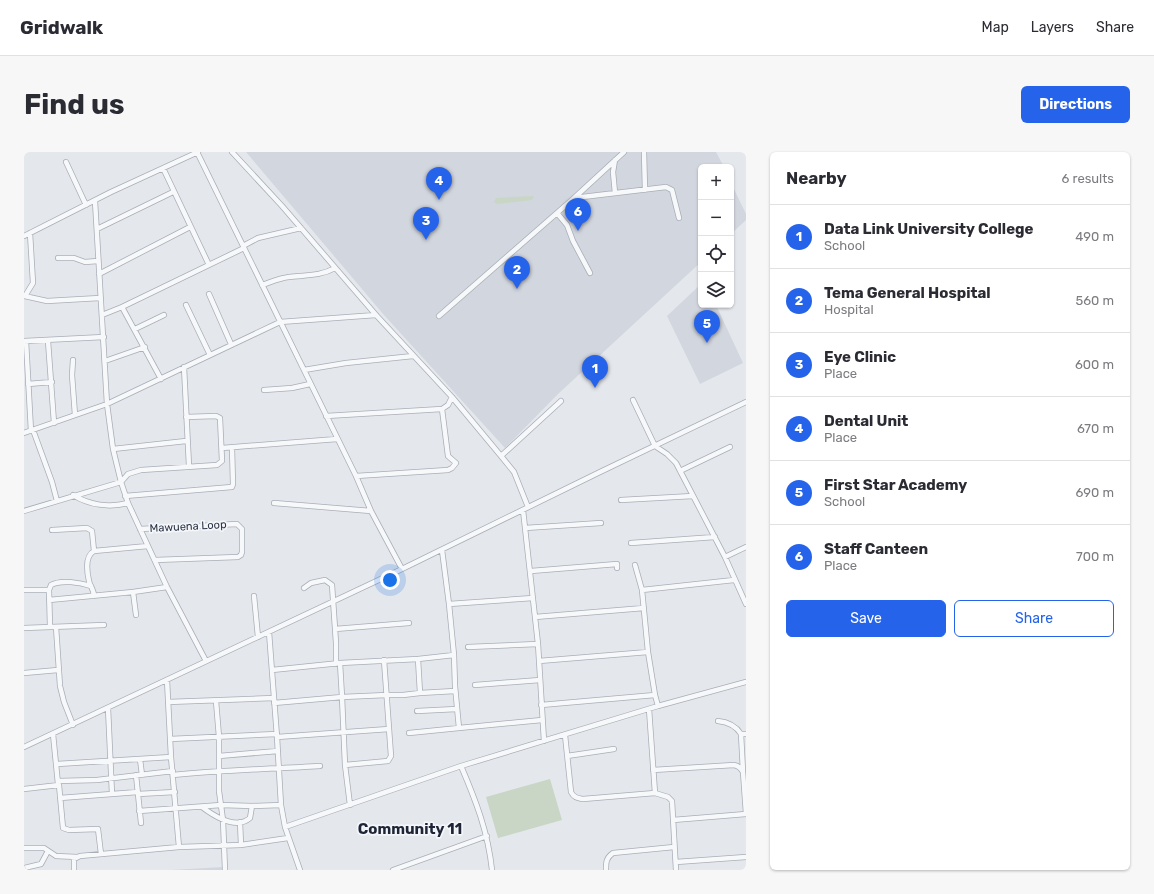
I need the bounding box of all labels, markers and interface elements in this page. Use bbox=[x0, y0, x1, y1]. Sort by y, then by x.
text: Gridwalk bbox=[20, 16, 103, 39]
text: Map bbox=[982, 19, 1009, 36]
text: Layers bbox=[1031, 19, 1074, 36]
text: Share bbox=[1096, 19, 1134, 36]
button: Directions bbox=[1021, 86, 1130, 123]
text: Find us bbox=[24, 88, 124, 121]
map controls bbox=[698, 164, 734, 308]
button: + bbox=[698, 164, 734, 200]
pin: 4 bbox=[426, 167, 452, 200]
text: Nearby bbox=[786, 168, 847, 188]
text: 6 results bbox=[1062, 171, 1114, 186]
pin: 6 bbox=[565, 198, 591, 231]
button: − bbox=[698, 200, 734, 236]
pin: 3 bbox=[413, 207, 439, 240]
text: Data Link University College bbox=[824, 220, 1034, 238]
text: 1 bbox=[796, 229, 802, 244]
text: 490 m bbox=[1075, 229, 1114, 244]
button: locate bbox=[698, 236, 734, 272]
text: School bbox=[824, 238, 865, 253]
pin: 2 bbox=[504, 256, 530, 289]
button: layers bbox=[698, 272, 734, 308]
text: Tema General Hospital bbox=[824, 284, 991, 302]
text: 2 bbox=[795, 293, 803, 308]
text: 560 m bbox=[1075, 293, 1114, 308]
text: Hospital bbox=[824, 302, 874, 317]
pin: 5 bbox=[694, 310, 720, 343]
text: Eye Clinic bbox=[824, 348, 896, 366]
pin: 1 bbox=[582, 355, 608, 388]
text: 3 bbox=[795, 357, 803, 372]
text: 600 m bbox=[1075, 357, 1114, 372]
text: Place bbox=[824, 366, 857, 381]
text: Dental Unit bbox=[824, 412, 908, 430]
text: 4 bbox=[795, 421, 803, 436]
text: 670 m bbox=[1077, 421, 1114, 436]
text: Place bbox=[824, 430, 857, 445]
text: First Star Academy bbox=[824, 476, 967, 494]
text: 5 bbox=[795, 485, 803, 500]
text: 690 m bbox=[1075, 485, 1114, 500]
text: School bbox=[824, 494, 865, 509]
street label: Mawuena Loop bbox=[149, 518, 227, 535]
text: Staff Canteen bbox=[824, 540, 928, 558]
text: 6 bbox=[795, 549, 803, 564]
text: 700 m bbox=[1076, 549, 1114, 564]
text: Place bbox=[824, 558, 857, 573]
your location bbox=[380, 570, 400, 590]
button: Save bbox=[786, 600, 946, 637]
button: Share bbox=[954, 600, 1114, 637]
district label: Community 11 bbox=[358, 820, 462, 838]

